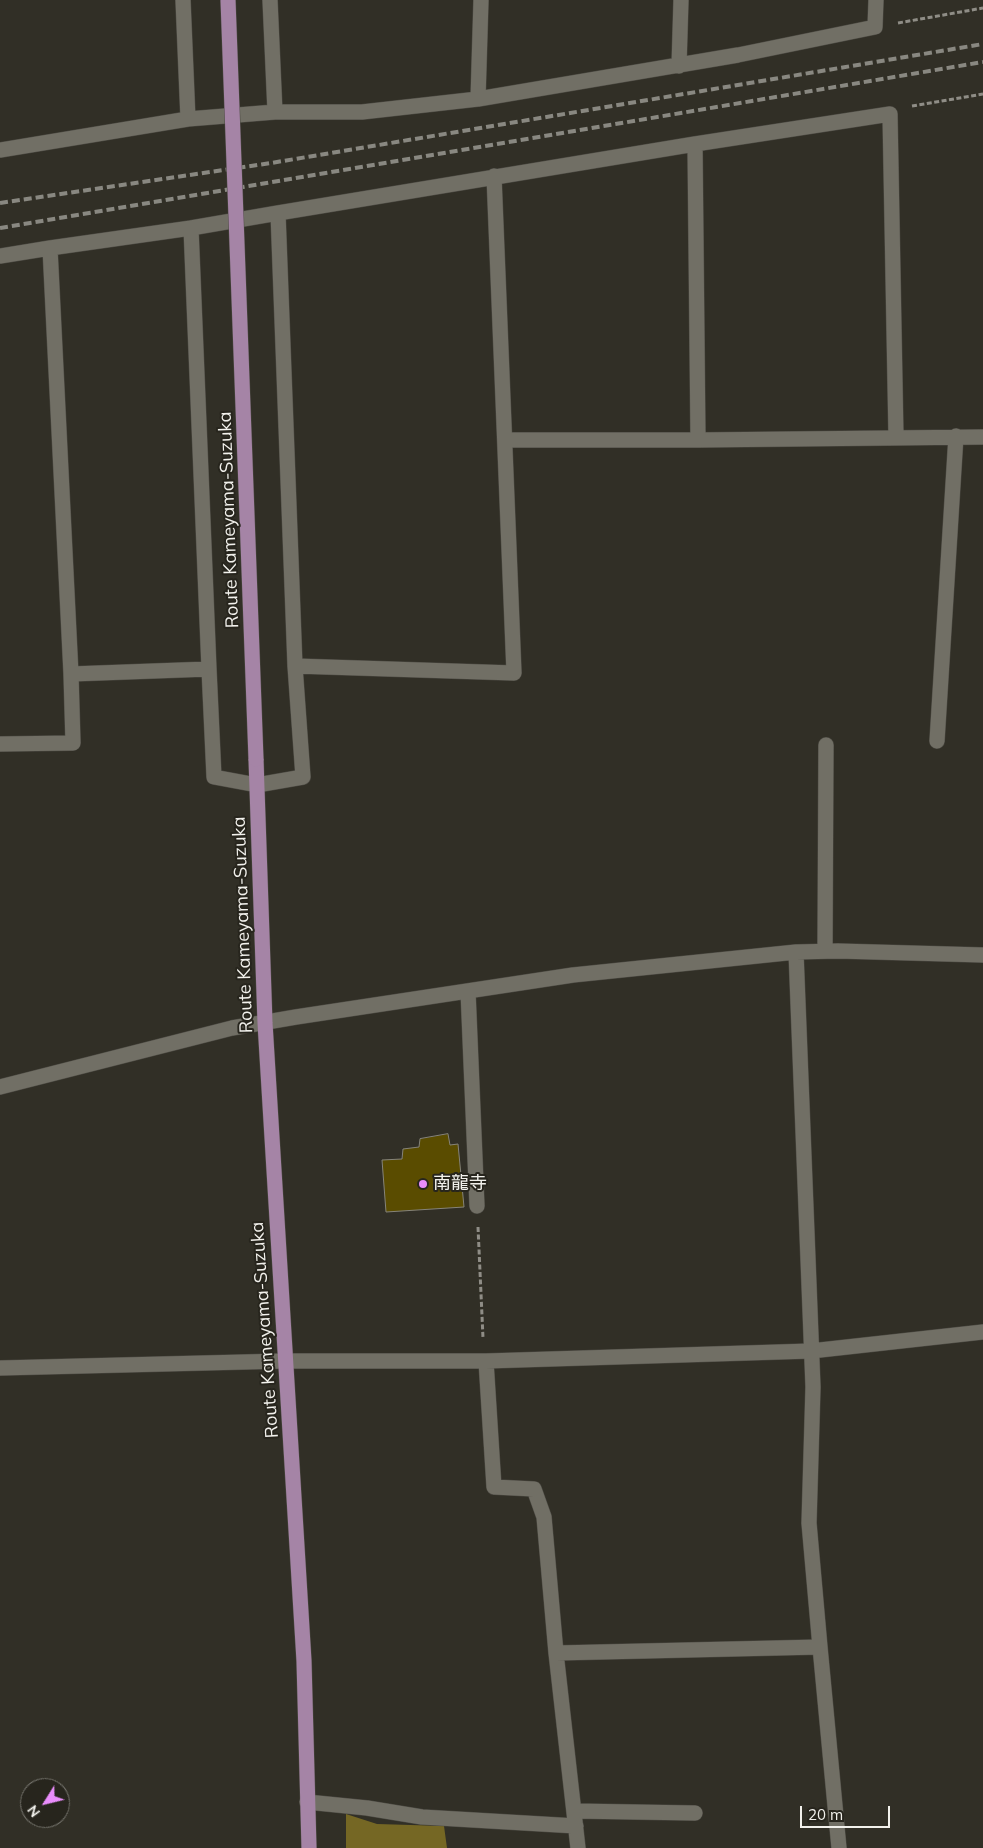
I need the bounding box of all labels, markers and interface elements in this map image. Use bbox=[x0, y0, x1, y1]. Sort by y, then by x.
street label: Route Kameyama-Suzuka bbox=[214, 411, 244, 629]
street label: Route Kameyama-Suzuka bbox=[228, 816, 258, 1034]
place label: 南龍寺 bbox=[433, 1173, 487, 1195]
marker: 南龍寺 bbox=[417, 1178, 429, 1190]
street label: Route Kameyama-Suzuka bbox=[247, 1221, 283, 1439]
north arrow bbox=[20, 1778, 70, 1828]
scale bar bbox=[803, 1796, 893, 1828]
text: N bbox=[23, 1802, 44, 1821]
text: 20 m bbox=[808, 1805, 843, 1824]

